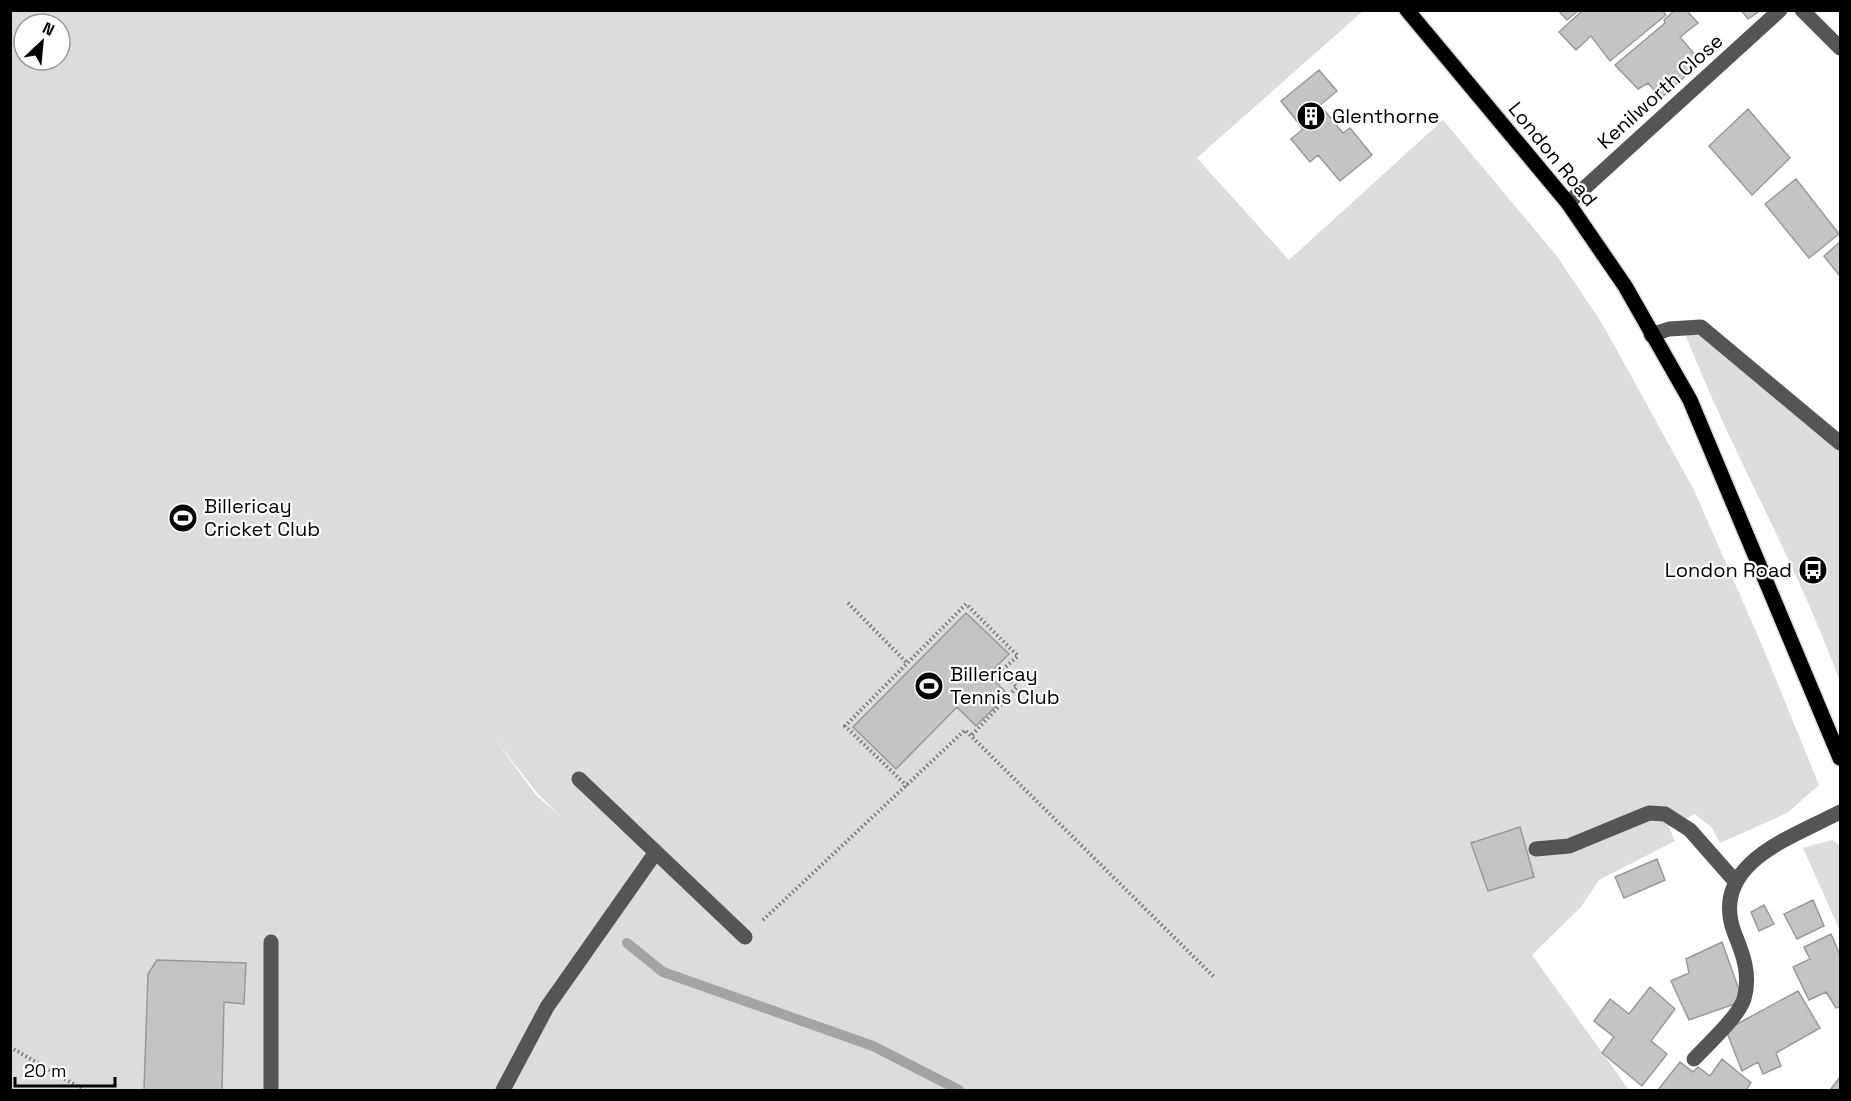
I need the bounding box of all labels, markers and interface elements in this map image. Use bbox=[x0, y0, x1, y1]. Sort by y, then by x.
north arrow bbox=[12, 12, 72, 72]
text: N bbox=[39, 17, 58, 41]
street label: Kenilworth Close bbox=[1592, 28, 1728, 154]
street label: London Road bbox=[1503, 96, 1603, 212]
building icon: Glenthorne bbox=[1295, 100, 1327, 132]
place label: Glenthorne bbox=[1332, 103, 1439, 129]
place label: Billericay Cricket Club bbox=[204, 493, 320, 542]
sports icon: Billericay Cricket Club bbox=[167, 502, 199, 534]
bus stop icon: London Road bbox=[1797, 554, 1829, 586]
place label: London Road bbox=[1665, 557, 1792, 583]
place label: Billericay Tennis Club bbox=[950, 661, 1060, 710]
sports icon: Billericay Tennis Club bbox=[913, 670, 945, 702]
scale bar bbox=[15, 1050, 116, 1088]
text: 20 m bbox=[24, 1059, 67, 1082]

